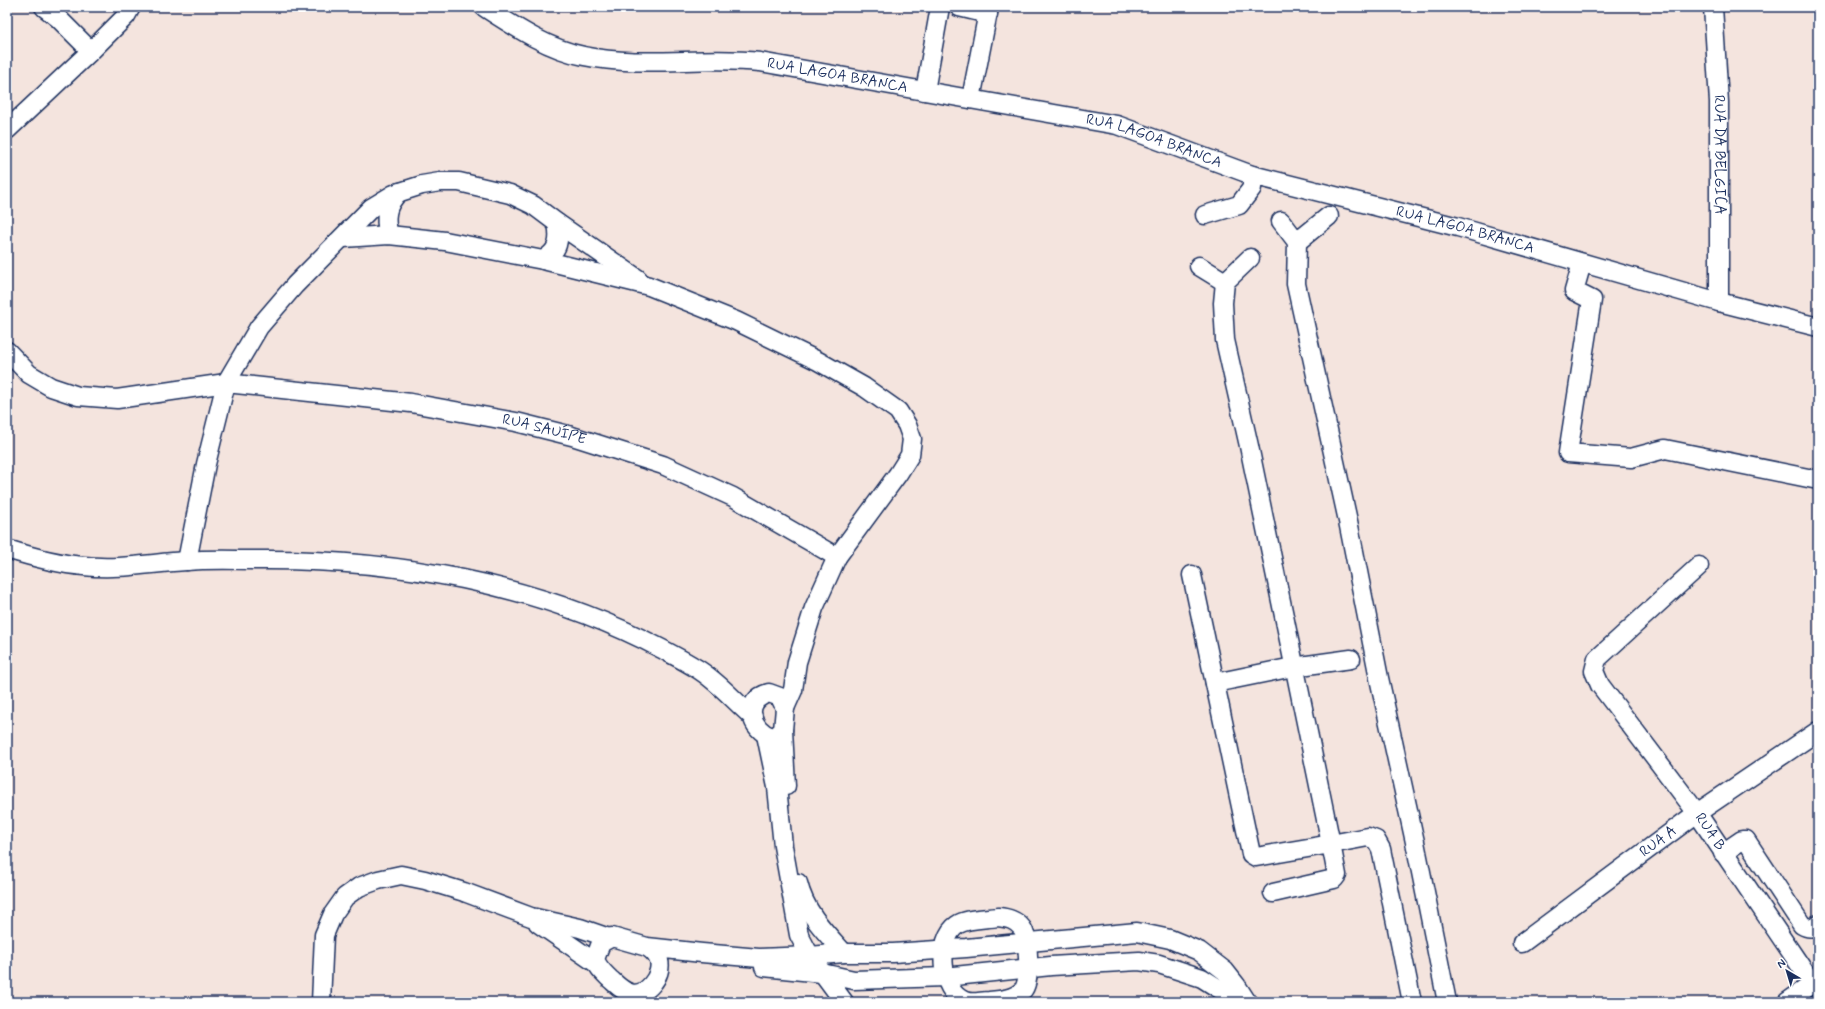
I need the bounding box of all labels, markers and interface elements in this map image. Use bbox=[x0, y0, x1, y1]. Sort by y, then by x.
street label: RUA LAGOA BRANCA bbox=[765, 53, 909, 98]
street label: RUA DA BELGICA bbox=[1709, 94, 1729, 215]
street label: RUA LAGOA BRANCA bbox=[1084, 110, 1225, 173]
street label: RUA LAGOA BRANCA bbox=[1394, 202, 1537, 258]
street label: RUA SAUÍPE bbox=[501, 410, 589, 450]
street label: RUA B bbox=[1690, 809, 1730, 855]
street label: RUA A bbox=[1636, 821, 1681, 862]
north arrow bbox=[1767, 951, 1807, 991]
text: N bbox=[1774, 956, 1789, 972]

